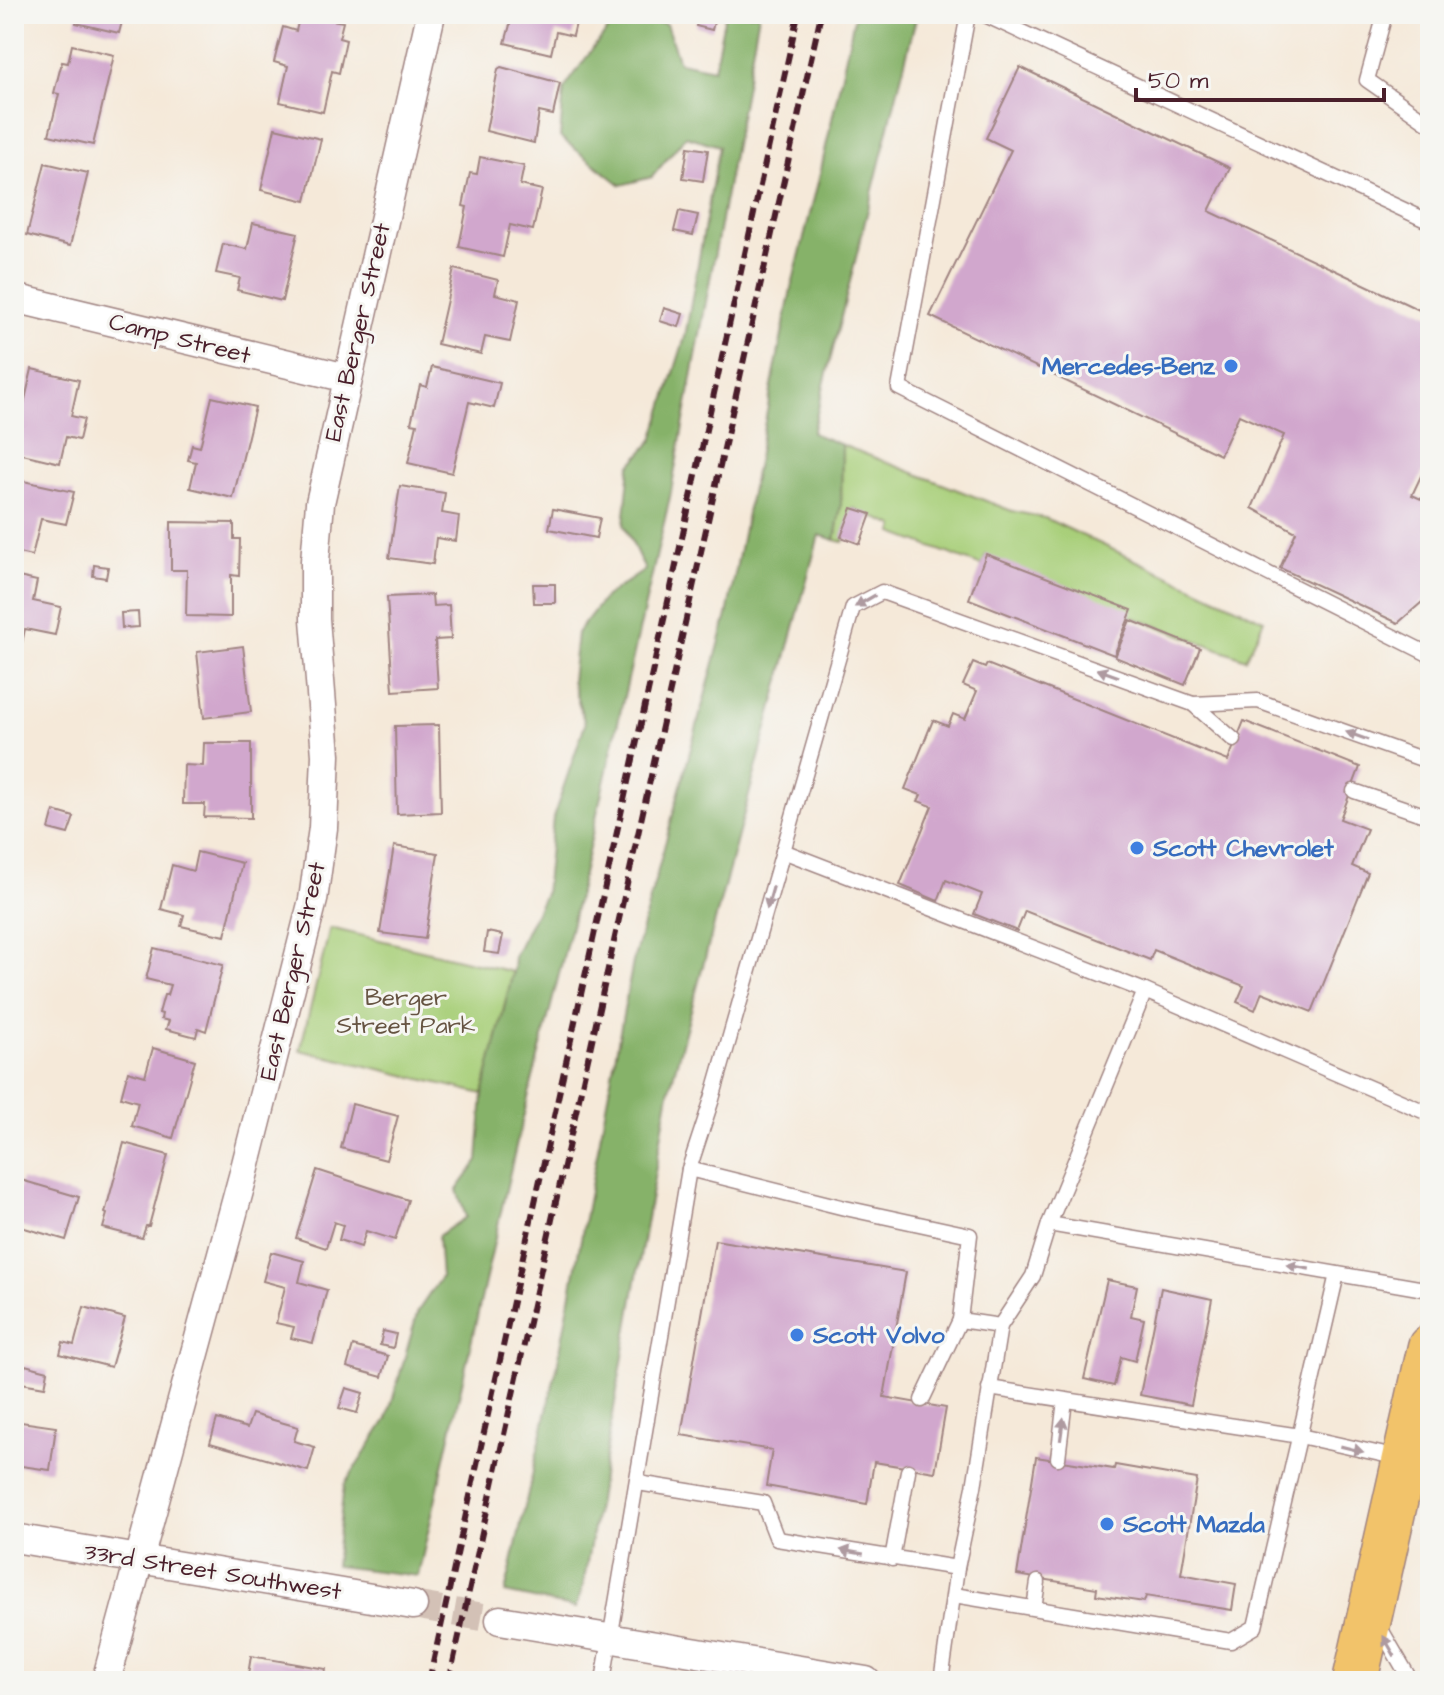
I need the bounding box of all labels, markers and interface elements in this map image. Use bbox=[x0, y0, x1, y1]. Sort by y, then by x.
scale bar bbox=[1136, 52, 1384, 102]
text: 50 m bbox=[1148, 64, 1209, 98]
street label: East Berger Street bbox=[316, 219, 401, 445]
street label: Camp Street bbox=[105, 305, 254, 373]
place label: Mercedes-Benz bbox=[1042, 350, 1216, 384]
marker: Mercedes-Benz bbox=[1222, 357, 1240, 375]
one-way arrow bbox=[854, 594, 876, 608]
one-way arrow bbox=[1096, 667, 1120, 679]
one-way arrow bbox=[1344, 729, 1368, 741]
place label: Scott Chevrolet bbox=[1152, 832, 1334, 866]
marker: Scott Chevrolet bbox=[1128, 839, 1146, 857]
street label: East Berger Street bbox=[251, 858, 336, 1084]
one-way arrow bbox=[763, 887, 776, 911]
park label: Berger Street Park bbox=[336, 981, 476, 1043]
one-way arrow bbox=[1285, 1261, 1310, 1273]
place label: Scott Volvo bbox=[812, 1319, 945, 1353]
marker: Scott Volvo bbox=[788, 1326, 806, 1344]
one-way arrow bbox=[1055, 1416, 1068, 1441]
one-way arrow bbox=[1339, 1443, 1364, 1455]
place label: Scott Mazda bbox=[1122, 1508, 1265, 1542]
marker: Scott Mazda bbox=[1098, 1515, 1116, 1533]
street label: 33rd Street Southwest bbox=[82, 1535, 344, 1609]
one-way arrow bbox=[839, 1545, 864, 1558]
one-way arrow bbox=[1382, 1634, 1396, 1657]

